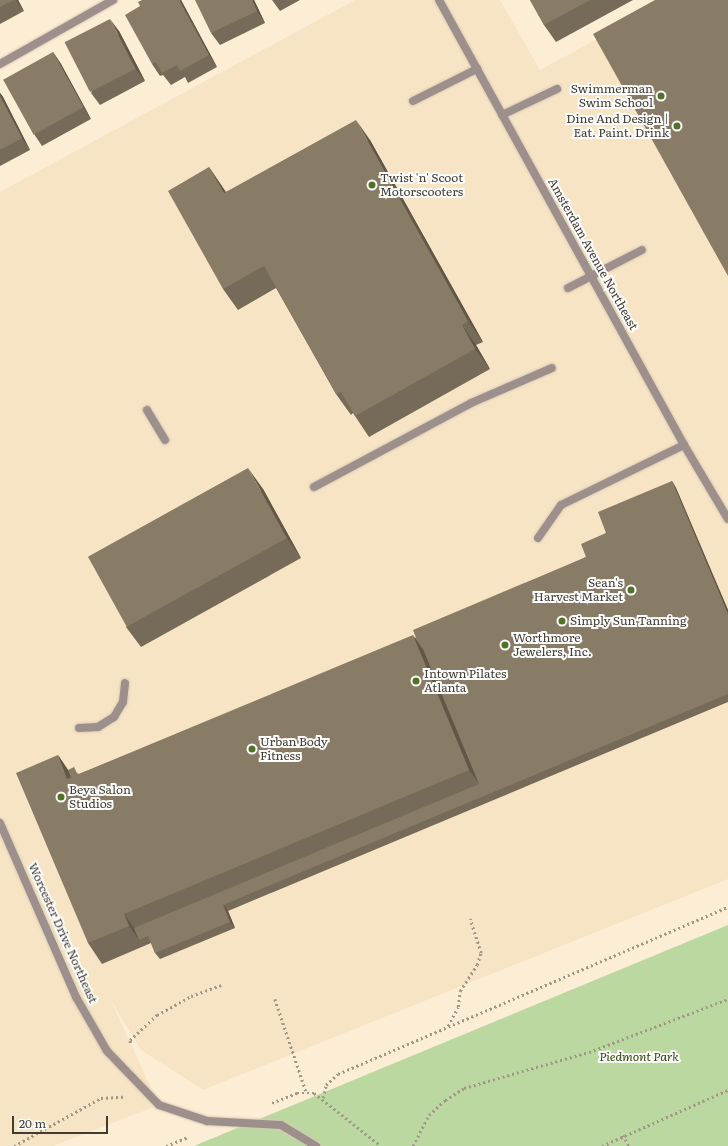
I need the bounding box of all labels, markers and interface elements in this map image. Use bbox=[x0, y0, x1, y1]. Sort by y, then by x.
place label: Swimmerman Swim School bbox=[571, 82, 653, 110]
marker: Swimmerman Swim School bbox=[656, 91, 666, 101]
place label: Dine And Design | Eat. Paint. Drink bbox=[566, 112, 669, 140]
marker: Dine And Design | Eat. Paint. Drink bbox=[672, 121, 682, 131]
place label: Twist 'n' Scoot Motorscooters bbox=[380, 171, 463, 199]
street label: Amsterdam Avenue Northeast bbox=[545, 175, 641, 333]
marker: Twist 'n' Scoot Motorscooters bbox=[367, 180, 377, 190]
place label: Sean's Harvest Market bbox=[534, 576, 623, 604]
marker: Sean's Harvest Market bbox=[626, 585, 636, 595]
place label: Simply Sun Tanning bbox=[570, 614, 687, 628]
marker: Simply Sun Tanning bbox=[557, 616, 567, 626]
place label: Worthmore Jewelers, Inc. bbox=[513, 631, 592, 659]
marker: Worthmore Jewelers, Inc. bbox=[500, 640, 510, 650]
place label: Intown Pilates Atlanta bbox=[424, 667, 506, 695]
marker: Intown Pilates Atlanta bbox=[411, 676, 421, 686]
place label: Urban Body Fitness bbox=[260, 735, 328, 763]
marker: Urban Body Fitness bbox=[247, 744, 257, 754]
place label: Beya Salon Studios bbox=[69, 783, 131, 811]
marker: Beya Salon Studios bbox=[56, 792, 66, 802]
street label: Worcester Drive Northeast bbox=[25, 861, 101, 1005]
park label: Piedmont Park bbox=[599, 1050, 679, 1064]
scale bar bbox=[14, 1108, 110, 1134]
text: 20 m bbox=[19, 1114, 46, 1132]

